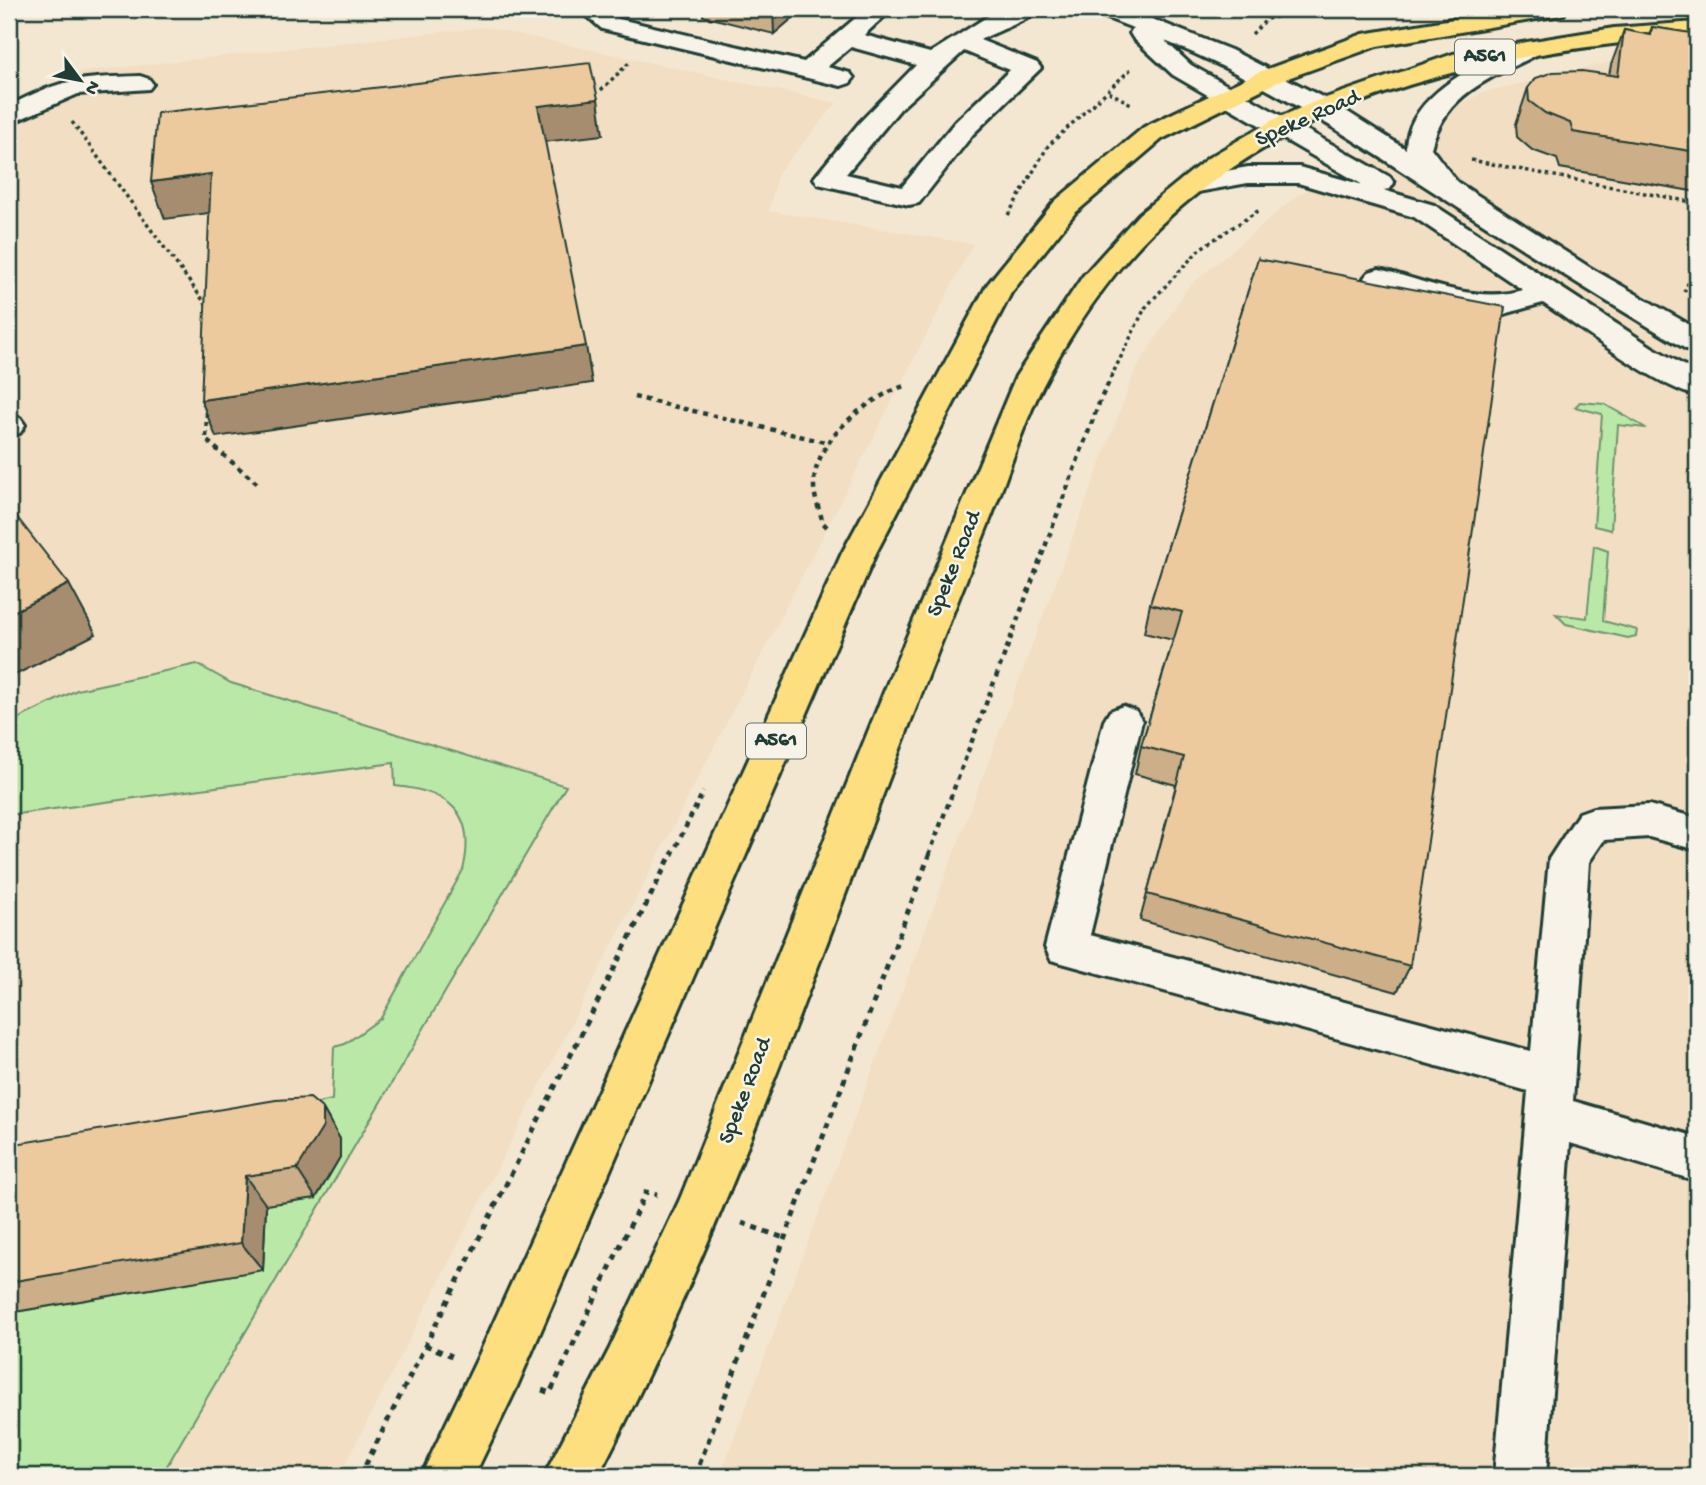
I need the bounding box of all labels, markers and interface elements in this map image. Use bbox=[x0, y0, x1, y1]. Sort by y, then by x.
road number: A561 bbox=[1455, 40, 1515, 74]
north arrow bbox=[46, 46, 116, 116]
text: N bbox=[78, 76, 104, 99]
street label: Speke Road bbox=[1252, 83, 1366, 154]
street label: Speke Road bbox=[922, 506, 989, 621]
road number: A561 bbox=[746, 724, 806, 758]
street label: Speke Road bbox=[713, 1033, 779, 1148]

